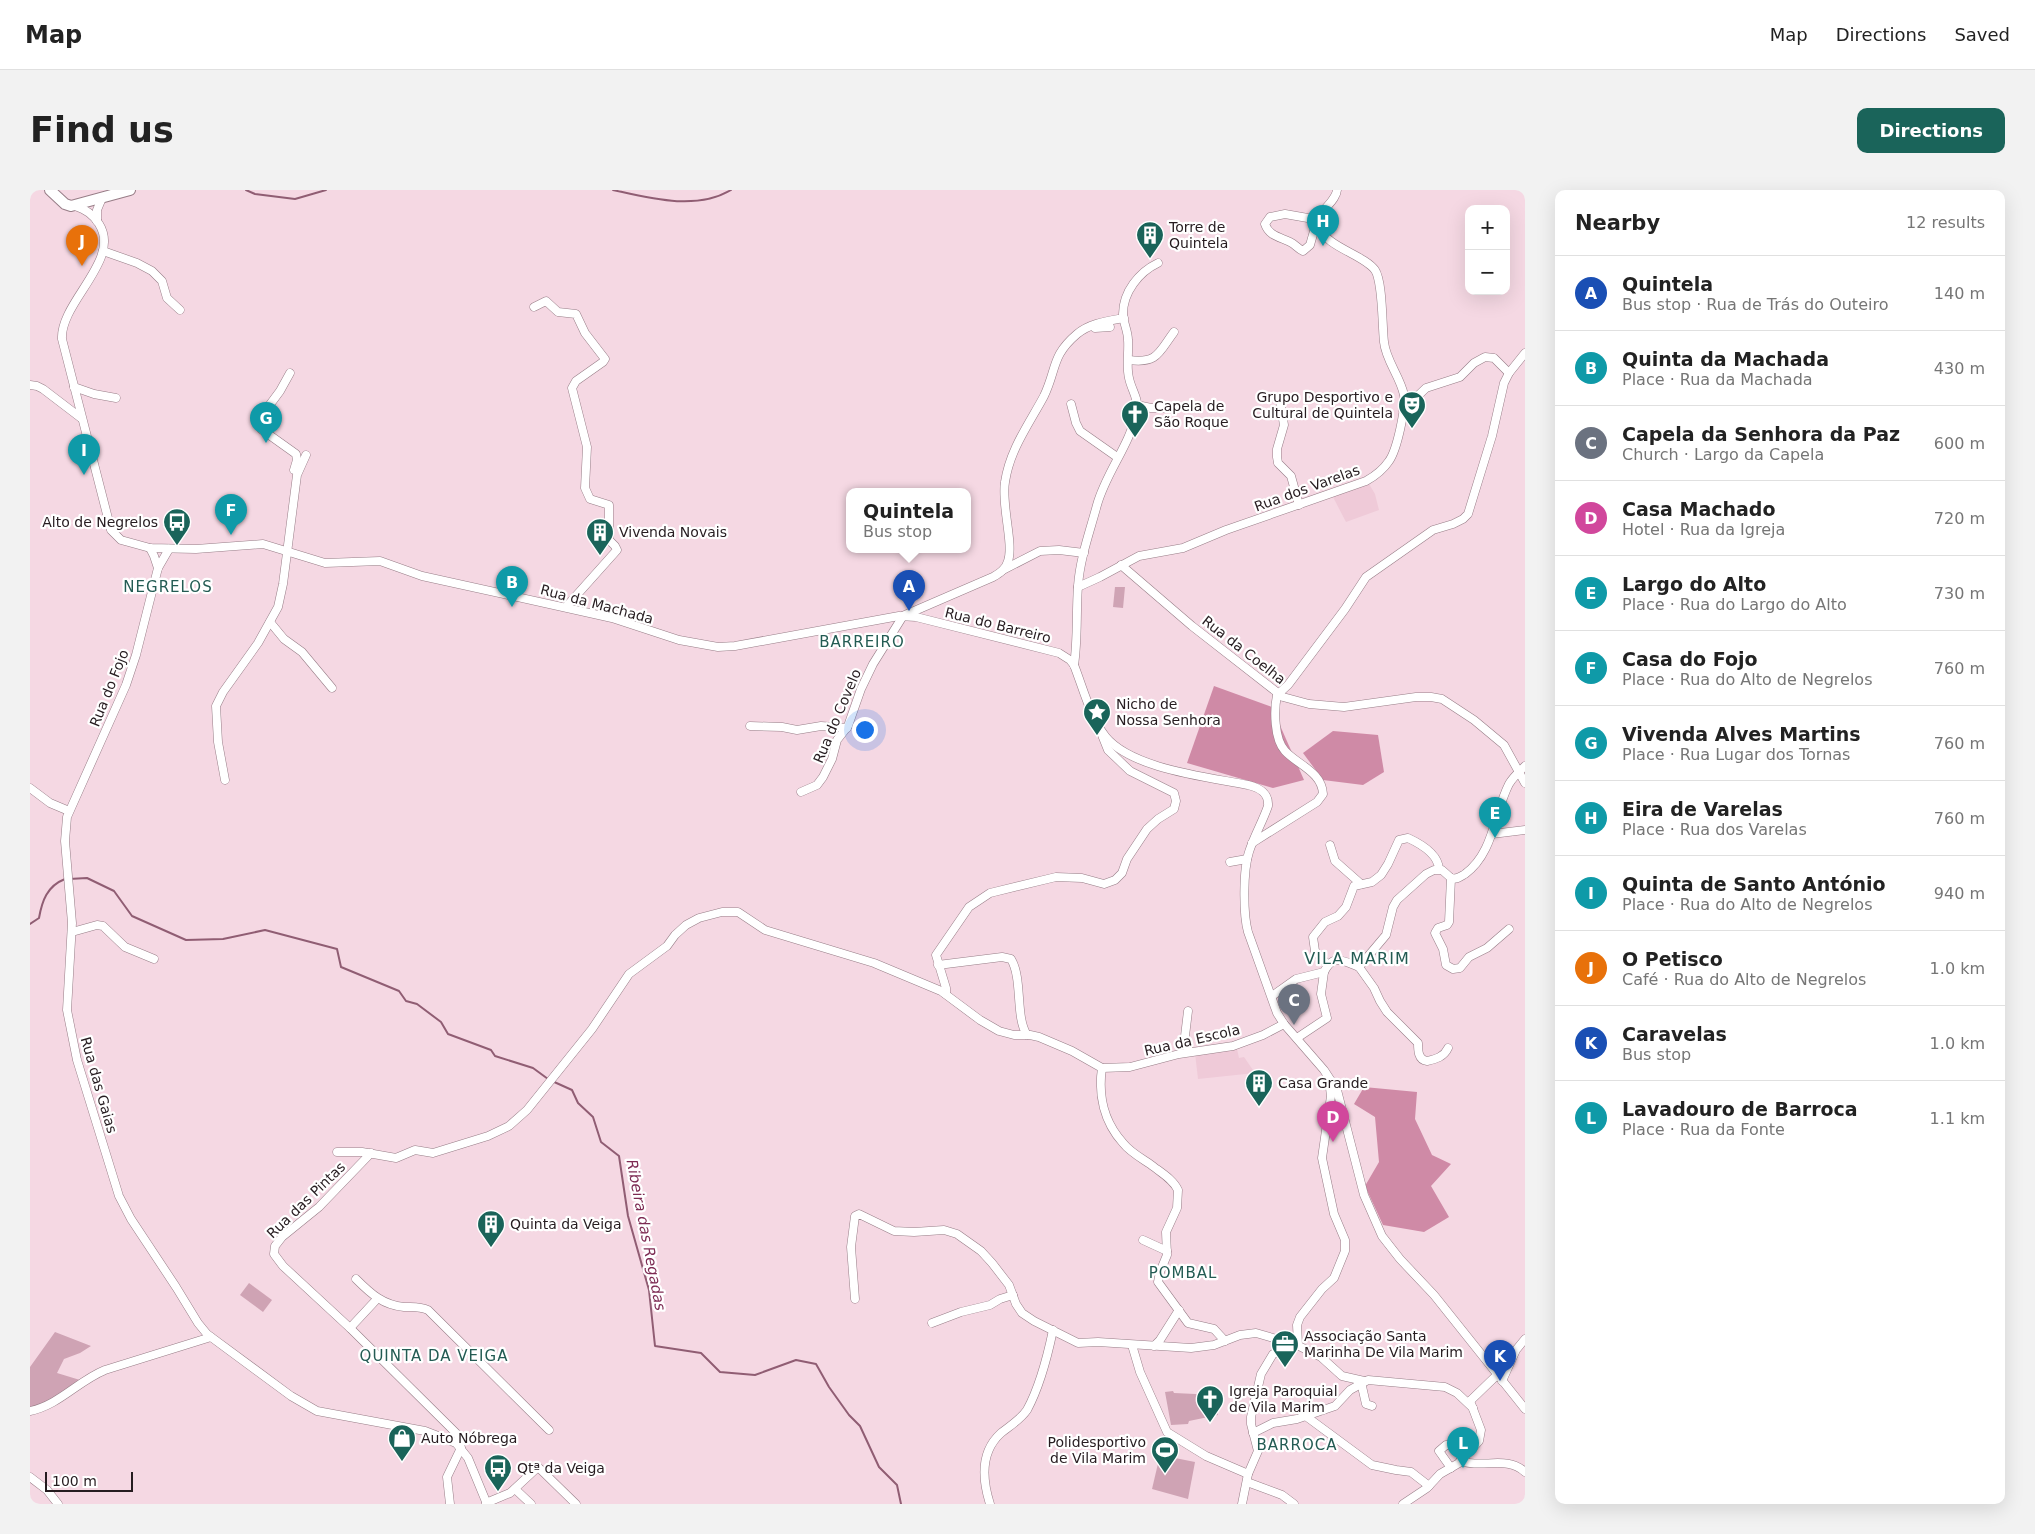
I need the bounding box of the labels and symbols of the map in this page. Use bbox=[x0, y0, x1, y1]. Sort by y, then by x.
pin: H bbox=[1307, 205, 1339, 246]
place label: Torre de Quintela bbox=[1168, 219, 1228, 251]
building icon: Torre de Quintela bbox=[1135, 220, 1165, 259]
pin: J bbox=[66, 225, 98, 266]
place label: Grupo Desportivo e Cultural de Quintela bbox=[1252, 389, 1393, 421]
theatre icon: Grupo Desportivo e Cultural de Quintela bbox=[1397, 390, 1427, 429]
place label: Capela de São Roque bbox=[1154, 398, 1229, 430]
church icon: Capela de São Roque bbox=[1120, 399, 1150, 438]
pin: G bbox=[250, 402, 282, 443]
pin: I bbox=[68, 434, 100, 475]
street label: Rua dos Varelas bbox=[1252, 461, 1362, 515]
pin: F bbox=[215, 494, 247, 535]
bus stop icon: Alto de Negrelos bbox=[162, 507, 192, 546]
place label: Alto de Negrelos bbox=[42, 514, 158, 530]
building icon: Vivenda Novais bbox=[585, 517, 615, 556]
place label: Vivenda Novais bbox=[619, 524, 727, 540]
pin: B bbox=[496, 566, 528, 607]
pin: A bbox=[893, 570, 925, 611]
district label: NEGRELOS bbox=[123, 578, 213, 596]
street label: Rua da Machada bbox=[539, 581, 655, 627]
street label: Rua do Barreiro bbox=[943, 604, 1053, 646]
street label: Rua da Coelha bbox=[1199, 613, 1289, 687]
district label: BARREIRO bbox=[819, 633, 905, 651]
street label: Rua do Fojo bbox=[86, 647, 132, 729]
street label: Rua do Covelo bbox=[810, 667, 864, 765]
place label: Nicho de Nossa Senhora bbox=[1116, 696, 1221, 728]
place icon: Nicho de Nossa Senhora bbox=[1082, 697, 1112, 736]
your location bbox=[852, 717, 878, 743]
pin: E bbox=[1479, 797, 1511, 838]
district label: VILA MARIM bbox=[1304, 949, 1410, 968]
pin: C bbox=[1278, 984, 1310, 1025]
street label: Rua da Escola bbox=[1143, 1021, 1241, 1059]
street label: Rua das Gaias bbox=[78, 1035, 120, 1135]
building icon: Casa Grande bbox=[1244, 1068, 1274, 1107]
place label: Casa Grande bbox=[1278, 1075, 1368, 1091]
pin: D bbox=[1317, 1101, 1349, 1142]
water label: Ribeira das Regadas bbox=[622, 1158, 670, 1312]
street label: Rua das Pintas bbox=[264, 1159, 348, 1241]
building icon: Quinta da Veiga bbox=[476, 1209, 506, 1248]
place label: Quinta da Veiga bbox=[510, 1216, 622, 1232]
district label: POMBAL bbox=[1149, 1264, 1217, 1282]
place label: Associação Santa Marinha De Vila Marim bbox=[1304, 1328, 1463, 1360]
office icon: Associação Santa Marinha De Vila Marim bbox=[1270, 1329, 1300, 1368]
pin: K bbox=[1484, 1340, 1516, 1381]
district label: QUINTA DA VEIGA bbox=[360, 1347, 508, 1365]
place label: Igreja Paroquial de Vila Marim bbox=[1229, 1383, 1338, 1415]
church icon: Igreja Paroquial de Vila Marim bbox=[1195, 1384, 1225, 1423]
shop icon: Auto Nóbrega bbox=[387, 1423, 417, 1462]
pin: L bbox=[1447, 1427, 1479, 1468]
place label: Auto Nóbrega bbox=[421, 1430, 517, 1446]
place label: Polidesportivo de Vila Marim bbox=[1047, 1434, 1146, 1466]
sports icon: Polidesportivo de Vila Marim bbox=[1150, 1435, 1180, 1474]
district label: BARROCA bbox=[1257, 1436, 1337, 1454]
bus stop icon: Qtª da Veiga bbox=[483, 1453, 513, 1492]
place label: Qtª da Veiga bbox=[517, 1460, 605, 1476]
scale bar bbox=[45, 1469, 132, 1492]

